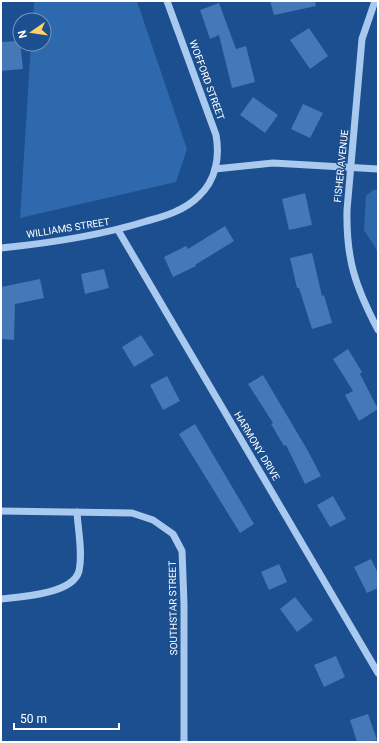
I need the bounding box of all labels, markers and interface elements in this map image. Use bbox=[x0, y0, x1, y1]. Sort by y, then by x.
north arrow bbox=[12, 12, 52, 52]
text: N bbox=[15, 29, 30, 39]
street label: WOFFORD STREET bbox=[187, 38, 227, 122]
street label: FISHER AVENUE bbox=[332, 129, 350, 203]
street label: WILLIAMS STREET bbox=[25, 216, 111, 240]
street label: HARMONY DRIVE bbox=[232, 410, 282, 483]
street label: SOUTHSTAR STREET bbox=[167, 561, 179, 655]
scale bar bbox=[14, 705, 119, 731]
text: 50 m bbox=[20, 712, 47, 726]

